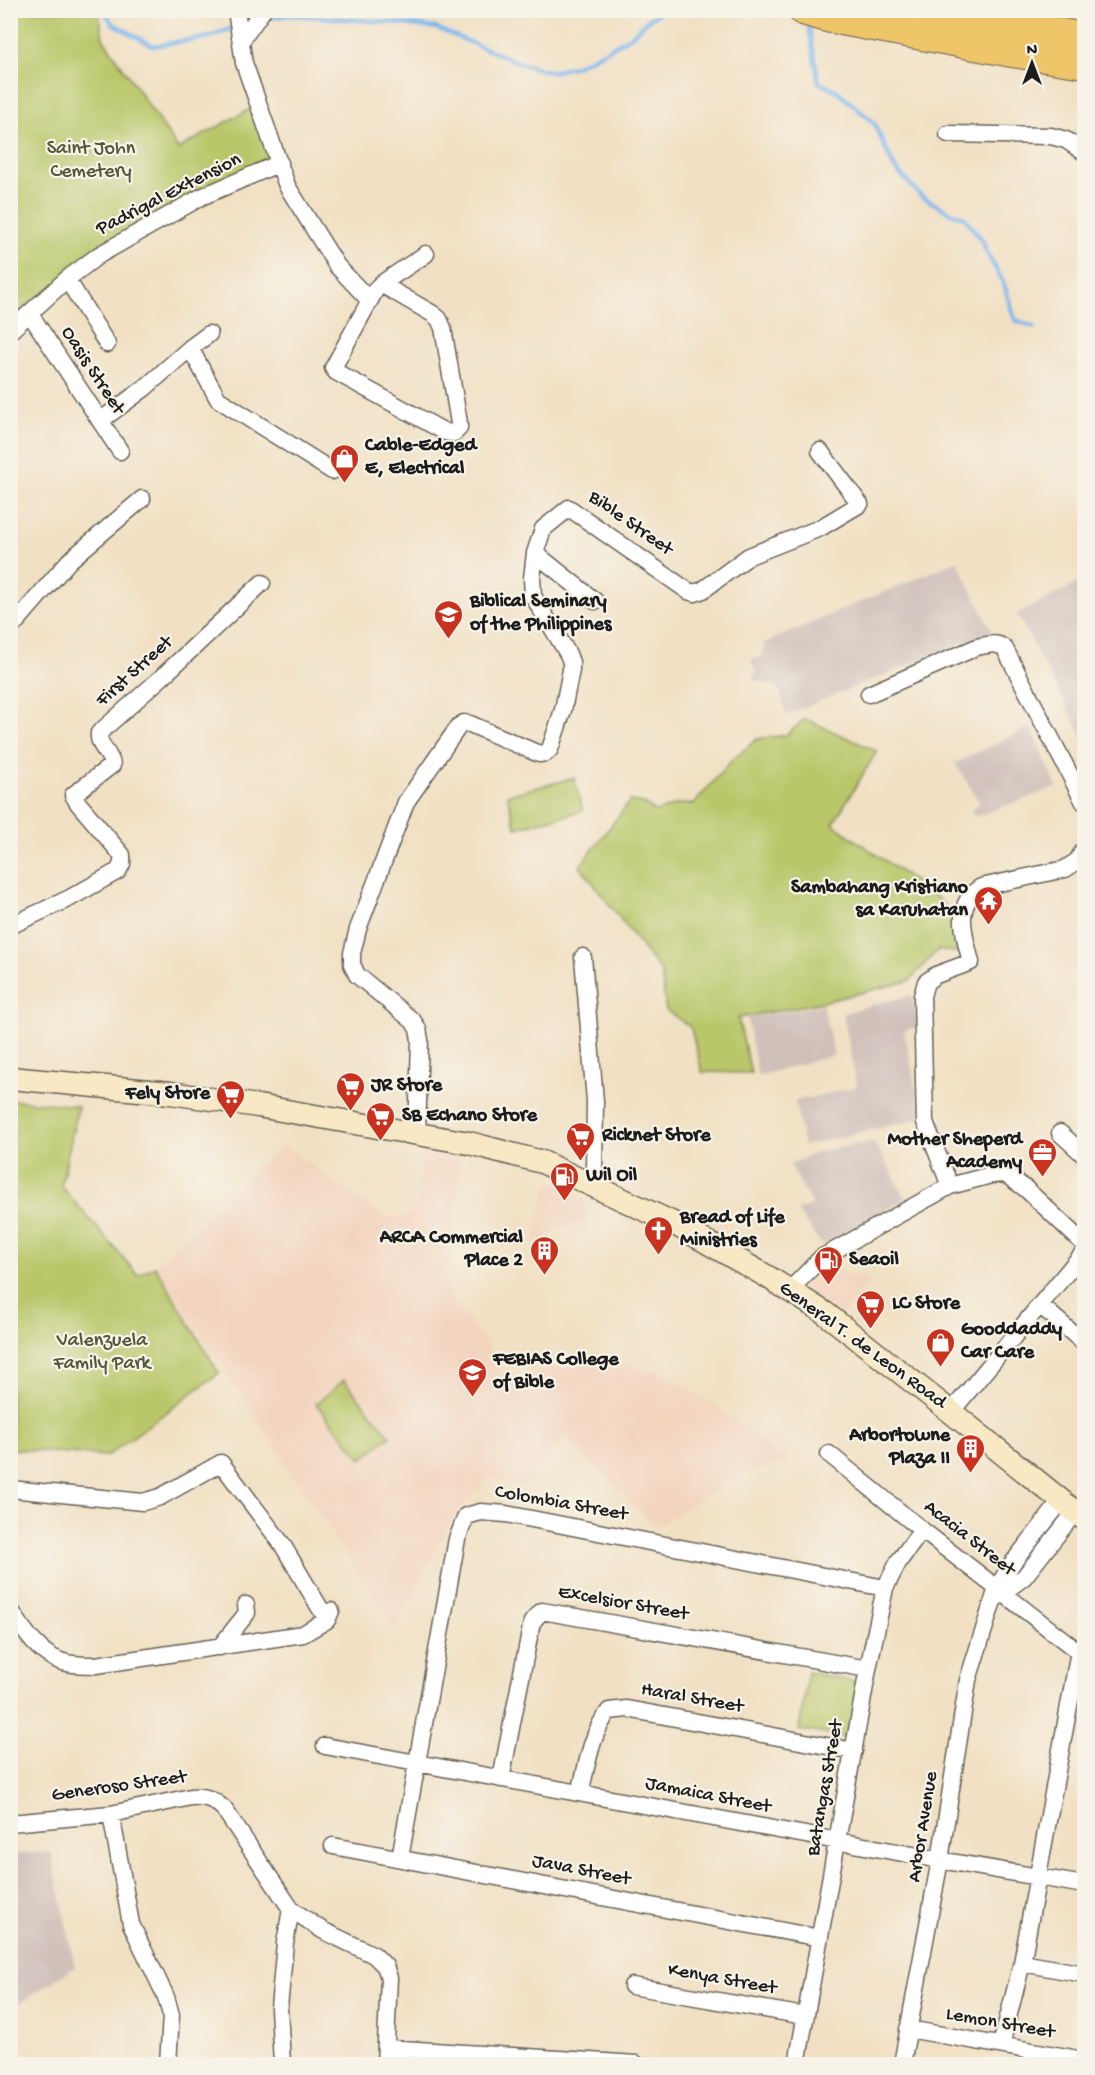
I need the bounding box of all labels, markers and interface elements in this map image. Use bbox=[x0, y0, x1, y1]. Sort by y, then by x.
north arrow bbox=[1002, 33, 1062, 93]
text: N bbox=[1027, 42, 1038, 61]
park label: Saint John Cemetery bbox=[47, 138, 136, 184]
street label: Padrigal Extension bbox=[92, 148, 246, 242]
street label: Oasis Street bbox=[55, 323, 130, 421]
place label: Cable-Edged E, Electrical bbox=[364, 435, 478, 481]
shop icon: Cable-Edged E, Electrical bbox=[328, 442, 360, 484]
street label: Bible Street bbox=[582, 486, 678, 563]
place label: Biblical Seminary of the Philippines bbox=[469, 591, 613, 637]
school or university icon: Biblical Seminary of the Philippines bbox=[433, 598, 465, 640]
street label: First Street bbox=[91, 630, 179, 713]
place label: Sambahang Kristiano sa Karuhatan bbox=[791, 877, 969, 923]
temple icon: Sambahang Kristiano sa Karuhatan bbox=[973, 884, 1005, 926]
supermarket icon: JR Store bbox=[334, 1070, 366, 1112]
place label: JR Store bbox=[370, 1075, 443, 1098]
supermarket icon: Fely Store bbox=[215, 1078, 247, 1120]
place label: Fely Store bbox=[124, 1083, 211, 1106]
supermarket icon: SB Echano Store bbox=[365, 1100, 397, 1142]
place label: SB Echano Store bbox=[402, 1105, 538, 1128]
supermarket icon: Ricknet Store bbox=[565, 1120, 597, 1162]
place label: Ricknet Store bbox=[601, 1125, 711, 1148]
place label: Mother Sheperd Academy bbox=[887, 1129, 1024, 1175]
office icon: Mother Sheperd Academy bbox=[1027, 1136, 1059, 1178]
fuel station icon: Wil Oil bbox=[549, 1160, 581, 1202]
place label: Wil Oil bbox=[585, 1165, 638, 1188]
place label: Bread of Life Ministries bbox=[679, 1207, 785, 1253]
church icon: Bread of Life Ministries bbox=[643, 1214, 675, 1256]
place label: ARCA Commercial Place 2 bbox=[379, 1227, 524, 1273]
building icon: ARCA Commercial Place 2 bbox=[528, 1234, 560, 1276]
fuel station icon: Seaoil bbox=[812, 1244, 844, 1286]
place label: Seaoil bbox=[849, 1249, 899, 1272]
street label: General T. de Leon Road bbox=[774, 1277, 952, 1416]
supermarket icon: LC Store bbox=[855, 1288, 887, 1330]
place label: LC Store bbox=[892, 1293, 961, 1316]
place label: Gooddaddy Car Care bbox=[960, 1319, 1062, 1365]
shop icon: Gooddaddy Car Care bbox=[924, 1326, 956, 1368]
park label: Valenzuela Family Park bbox=[52, 1330, 153, 1376]
place label: FEBIAS College of Bible bbox=[492, 1349, 619, 1395]
school or university icon: FEBIAS College of Bible bbox=[456, 1356, 488, 1398]
place label: Arbortowne Plaza II bbox=[848, 1425, 951, 1471]
building icon: Arbortowne Plaza II bbox=[955, 1432, 987, 1474]
street label: Colombia Street bbox=[493, 1481, 631, 1527]
street label: Acacia Street bbox=[919, 1496, 1021, 1583]
street label: Excelsior Street bbox=[556, 1581, 692, 1627]
street label: Haral Street bbox=[639, 1679, 747, 1720]
street label: Batangas Street bbox=[803, 1716, 850, 1859]
street label: Generoso Street bbox=[50, 1766, 190, 1808]
street label: Arbor Avenue bbox=[904, 1769, 944, 1884]
street label: Jamaica Street bbox=[643, 1773, 774, 1820]
street label: Java Street bbox=[530, 1850, 634, 1892]
street label: Kenya Street bbox=[666, 1959, 780, 2001]
street label: Lemon Street bbox=[944, 2003, 1058, 2045]

